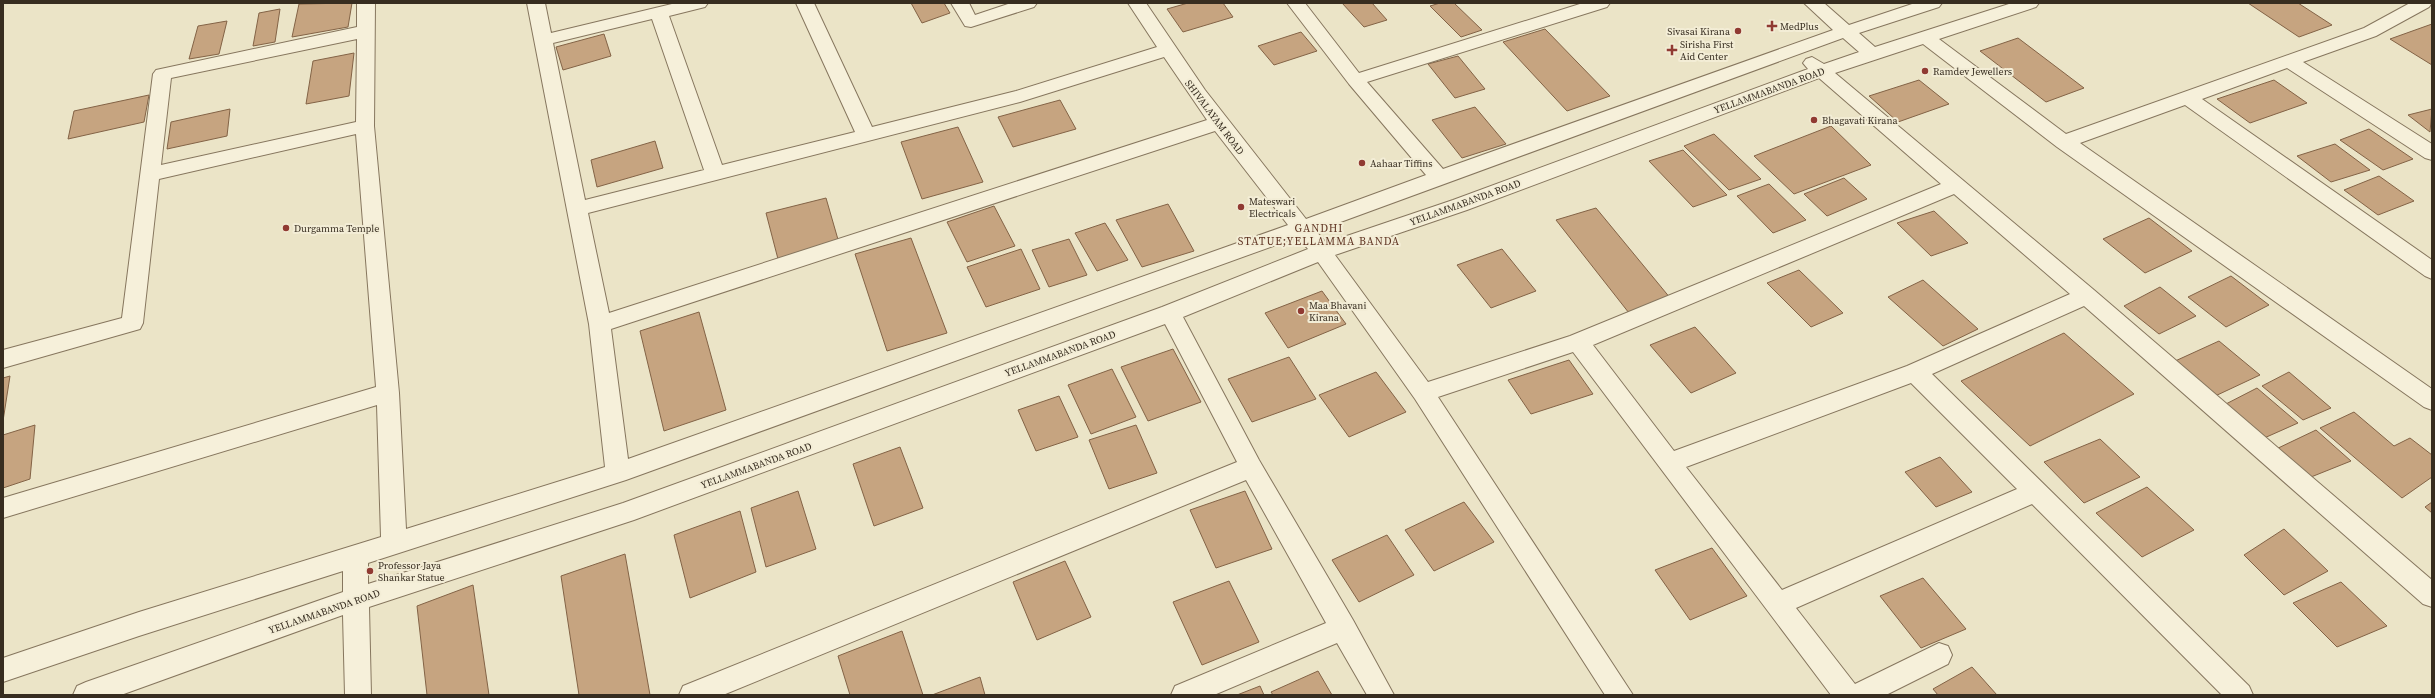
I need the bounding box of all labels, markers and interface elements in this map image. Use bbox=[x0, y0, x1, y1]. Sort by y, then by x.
place label: MedPlus bbox=[1780, 20, 1819, 33]
marker: MedPlus bbox=[1767, 21, 1777, 31]
place label: Sivasai Kirana bbox=[1667, 25, 1731, 38]
marker: Sivasai Kirana bbox=[1733, 26, 1743, 36]
place label: Sirisha First Aid Center bbox=[1680, 38, 1734, 63]
marker: Sirisha First Aid Center bbox=[1667, 45, 1677, 55]
street label: YELLAMMABANDA ROAD bbox=[1712, 64, 1826, 117]
place label: Ramdev Jewellers bbox=[1933, 65, 2012, 78]
marker: Ramdev Jewellers bbox=[1920, 66, 1930, 76]
street label: SHIVALAYAM ROAD bbox=[1182, 77, 1247, 157]
place label: Bhagavati Kirana bbox=[1822, 114, 1898, 127]
marker: Bhagavati Kirana bbox=[1809, 115, 1819, 125]
place label: Aahaar Tiffins bbox=[1370, 157, 1433, 170]
marker: Aahaar Tiffins bbox=[1357, 158, 1367, 168]
street label: YELLAMMABANDA ROAD bbox=[1408, 176, 1522, 229]
place label: Mateswari Electricals bbox=[1249, 195, 1296, 220]
marker: Mateswari Electricals bbox=[1236, 202, 1246, 212]
district label: GANDHI STATUE;YELLAMMA BANDA bbox=[1238, 221, 1400, 249]
place label: Durgamma Temple bbox=[294, 222, 379, 235]
marker: Durgamma Temple bbox=[281, 223, 291, 233]
place label: Maa Bhavani Kirana bbox=[1309, 299, 1366, 324]
marker: Maa Bhavani Kirana bbox=[1296, 306, 1306, 316]
street label: YELLAMMABANDA ROAD bbox=[1003, 327, 1117, 380]
street label: YELLAMMABANDA ROAD bbox=[699, 439, 813, 492]
place label: Professor Jaya Shankar Statue bbox=[378, 559, 445, 584]
marker: Professor Jaya Shankar Statue bbox=[365, 566, 375, 576]
street label: YELLAMMABANDA ROAD bbox=[267, 586, 382, 637]

